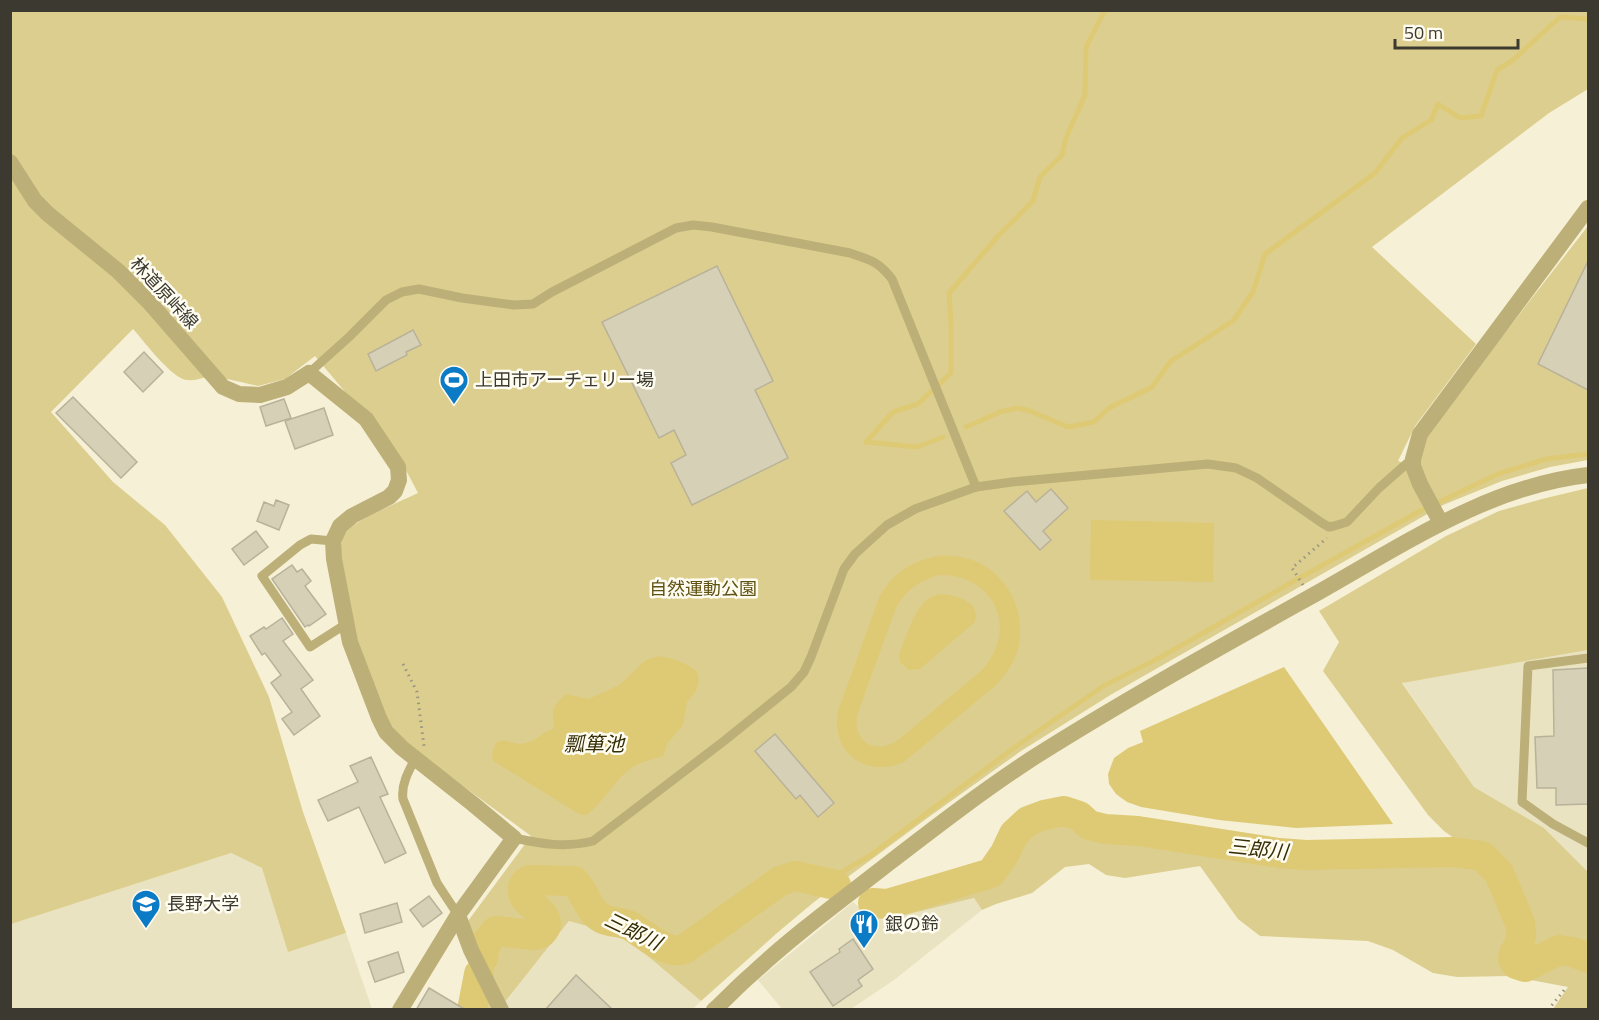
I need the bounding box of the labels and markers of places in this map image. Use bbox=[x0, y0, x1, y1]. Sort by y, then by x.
sports icon: 上田市アーチェリー場 bbox=[438, 364, 470, 406]
place label: 上田市アーチェリー場 bbox=[475, 366, 654, 393]
school or university icon: 長野大学 bbox=[130, 888, 162, 930]
place label: 長野大学 bbox=[167, 890, 239, 917]
restaurant icon: 銀の鈴 bbox=[848, 908, 880, 950]
place label: 銀の鈴 bbox=[885, 910, 939, 937]

